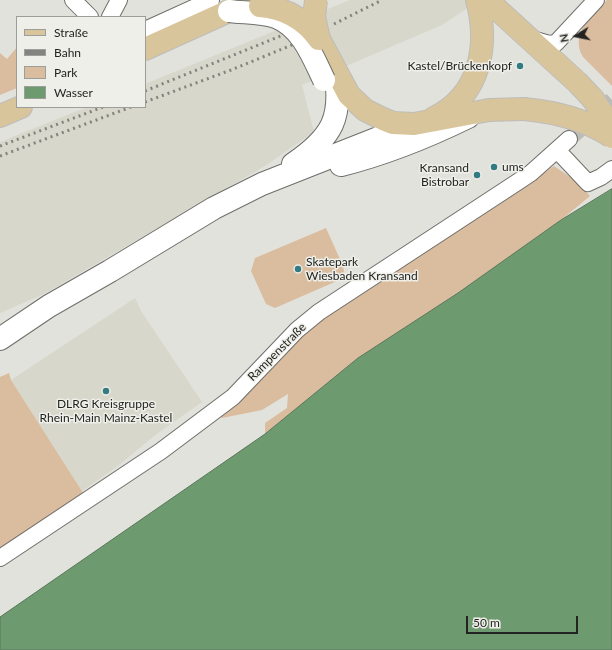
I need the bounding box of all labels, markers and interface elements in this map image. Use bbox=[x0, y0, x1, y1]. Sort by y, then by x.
legend bbox=[16, 16, 146, 108]
north arrow bbox=[556, 16, 596, 56]
text: Straße bbox=[54, 25, 88, 40]
text: N bbox=[557, 33, 571, 43]
text: Bahn bbox=[54, 45, 81, 60]
place label: Kastel/Brückenkopf bbox=[407, 59, 512, 73]
marker: Kastel/Brückenkopf bbox=[515, 61, 525, 71]
text: Park bbox=[54, 65, 77, 80]
text: Wasser bbox=[54, 85, 93, 100]
place label: ums bbox=[502, 160, 524, 174]
place label: Kransand Bistrobar bbox=[420, 161, 469, 189]
marker: ums bbox=[489, 162, 499, 172]
marker: Kransand Bistrobar bbox=[472, 170, 482, 180]
place label: Skatepark Wiesbaden Kransand bbox=[306, 255, 418, 283]
marker: Skatepark Wiesbaden Kransand bbox=[293, 264, 303, 274]
street label: Rampenstraße bbox=[245, 320, 309, 384]
marker: DLRG Kreisgruppe Rhein-Main Mainz-Kastel bbox=[101, 386, 111, 396]
place label: DLRG Kreisgruppe Rhein-Main Mainz-Kastel bbox=[40, 397, 172, 425]
scale bar bbox=[468, 608, 580, 634]
text: 50 m bbox=[473, 615, 500, 630]

